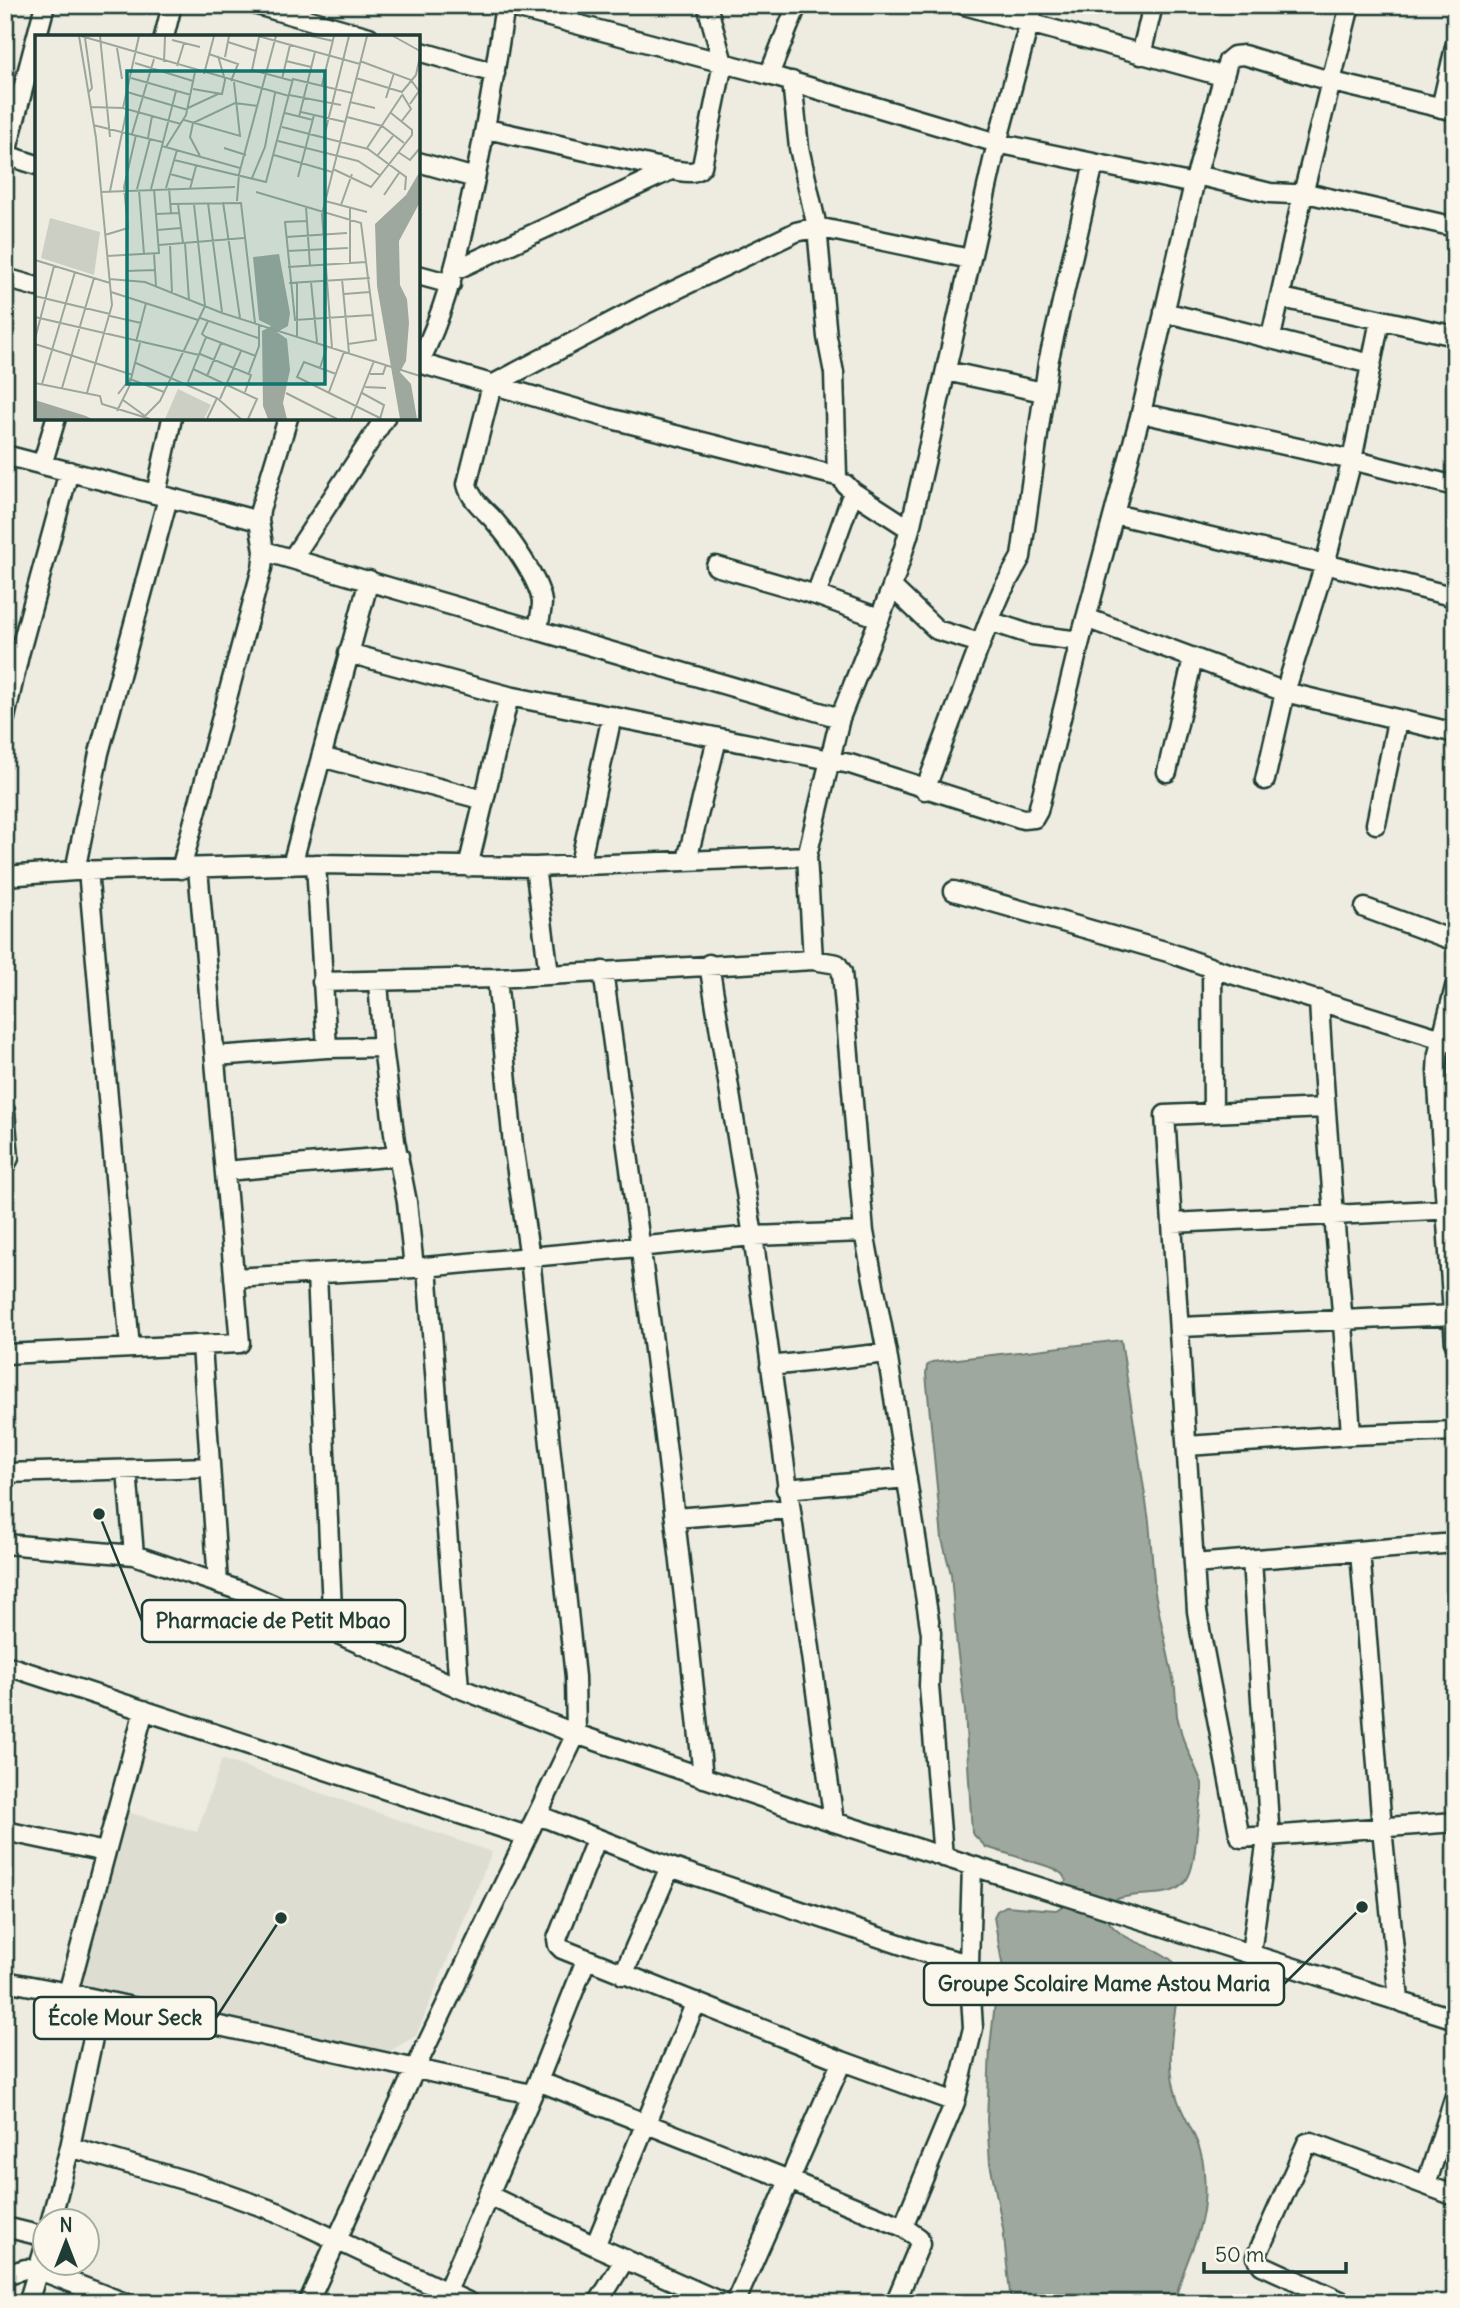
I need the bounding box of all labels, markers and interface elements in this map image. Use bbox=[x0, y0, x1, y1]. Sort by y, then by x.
inset map bbox=[35, 35, 420, 420]
callout: Pharmacie de Petit Mbao bbox=[142, 1600, 405, 1642]
text: Pharmacie de Petit Mbao bbox=[155, 1607, 391, 1634]
callout: Groupe Scolaire Mame Astou Maria bbox=[924, 1963, 1284, 2005]
text: Groupe Scolaire Mame Astou Maria bbox=[938, 1970, 1270, 1997]
callout: École Mour Seck bbox=[34, 1997, 216, 2039]
text: École Mour Seck bbox=[48, 2003, 202, 2031]
north arrow bbox=[32, 2206, 102, 2276]
text: N bbox=[59, 2213, 73, 2237]
scale bar bbox=[1204, 2231, 1346, 2275]
text: 50 m bbox=[1215, 2241, 1264, 2268]

